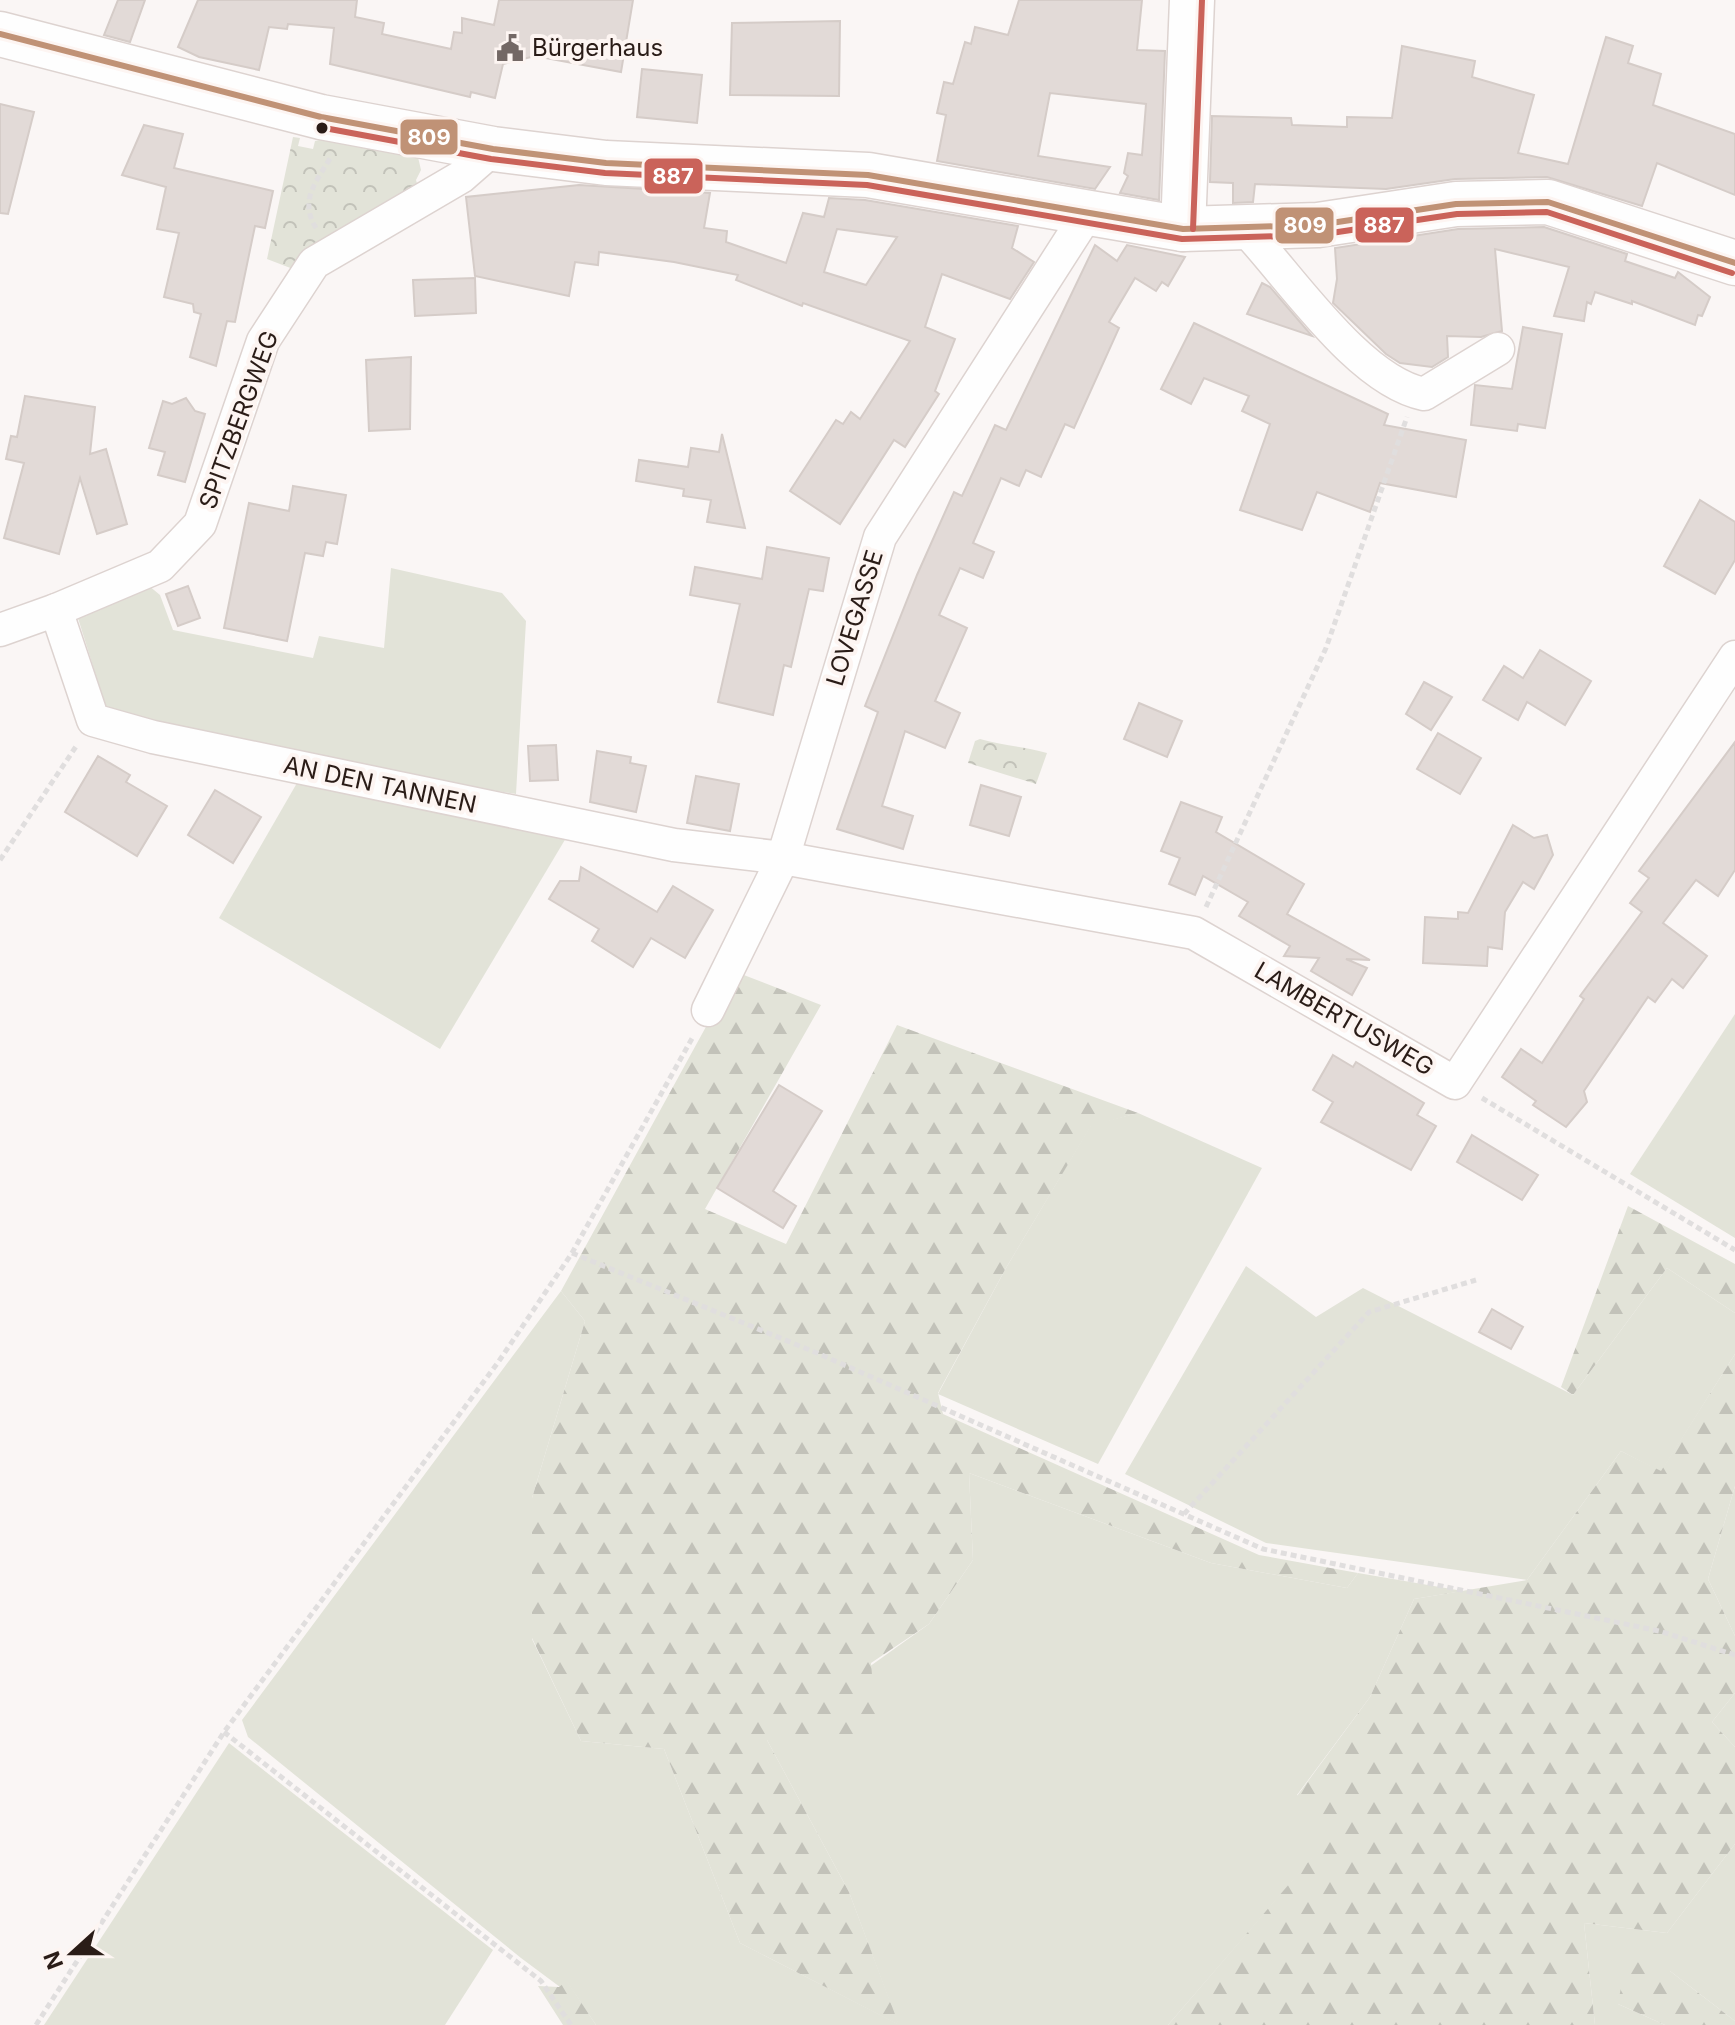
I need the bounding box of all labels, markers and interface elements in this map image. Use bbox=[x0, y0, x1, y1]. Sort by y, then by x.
public building icon: Bürgerhaus bbox=[495, 33, 525, 63]
place label: Bürgerhaus bbox=[532, 33, 663, 62]
line badge: 809 bbox=[399, 118, 459, 156]
unlabelled marker bbox=[314, 120, 330, 136]
text: 809 bbox=[407, 124, 451, 150]
line badge: 887 bbox=[643, 157, 704, 195]
text: 887 bbox=[652, 163, 694, 189]
line badge: 809 bbox=[1274, 206, 1335, 245]
line badge: 887 bbox=[1354, 206, 1415, 244]
text: 809 bbox=[1283, 212, 1327, 238]
text: 887 bbox=[1363, 212, 1405, 238]
street label: SPITZBERGWEG bbox=[193, 327, 284, 513]
street label: LOVEGASSE bbox=[820, 546, 889, 689]
street label: AN DEN TANNEN bbox=[281, 750, 479, 819]
street label: LAMBERTUSWEG bbox=[1249, 955, 1439, 1082]
north arrow bbox=[32, 1913, 112, 1993]
text: N bbox=[38, 1948, 68, 1973]

